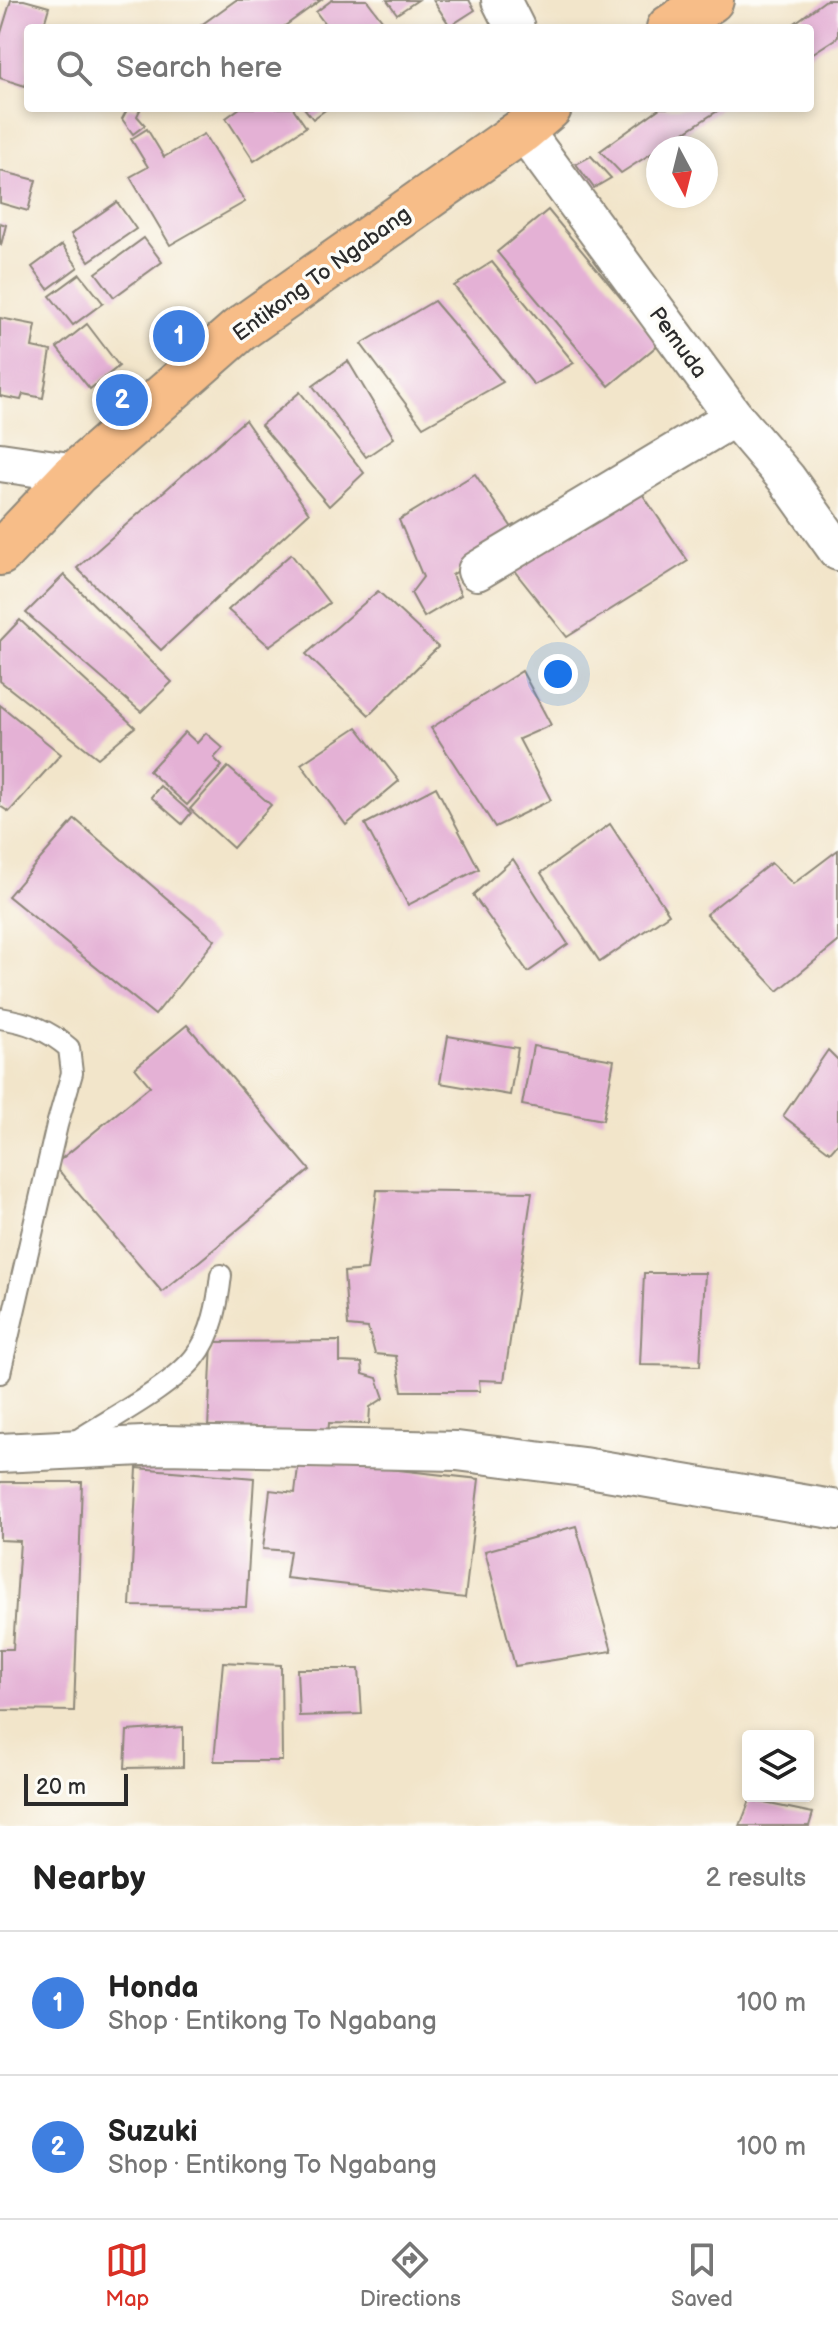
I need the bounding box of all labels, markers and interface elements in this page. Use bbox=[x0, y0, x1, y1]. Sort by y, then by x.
search box bbox=[24, 24, 814, 112]
icon: search bbox=[52, 46, 96, 90]
text: Search here bbox=[116, 50, 282, 86]
north arrow bbox=[646, 136, 718, 208]
street label: Entikong To Ngabang bbox=[228, 201, 416, 348]
street label: Pemuda bbox=[643, 302, 713, 384]
pin: 1 bbox=[153, 306, 205, 366]
pin: 2 bbox=[96, 370, 148, 430]
your location bbox=[538, 654, 578, 694]
map controls bbox=[742, 1730, 814, 1802]
button: layers bbox=[742, 1730, 814, 1802]
scale bar bbox=[24, 1770, 128, 1806]
text: 20 m bbox=[36, 1774, 86, 1801]
text: Nearby bbox=[32, 1858, 146, 1899]
text: 2 results bbox=[706, 1863, 806, 1894]
text: Honda bbox=[108, 1970, 199, 2006]
text: 1 bbox=[53, 1988, 63, 2019]
text: 100 m bbox=[737, 1988, 806, 2019]
text: Shop · Entikong To Ngabang bbox=[108, 2006, 437, 2037]
text: Suzuki bbox=[108, 2114, 198, 2150]
text: 2 bbox=[50, 2132, 66, 2163]
text: 100 m bbox=[737, 2132, 806, 2163]
text: Shop · Entikong To Ngabang bbox=[108, 2150, 437, 2181]
tab: Map bbox=[105, 2238, 149, 2313]
tab: Directions bbox=[360, 2238, 461, 2313]
tab: Saved bbox=[671, 2238, 733, 2313]

